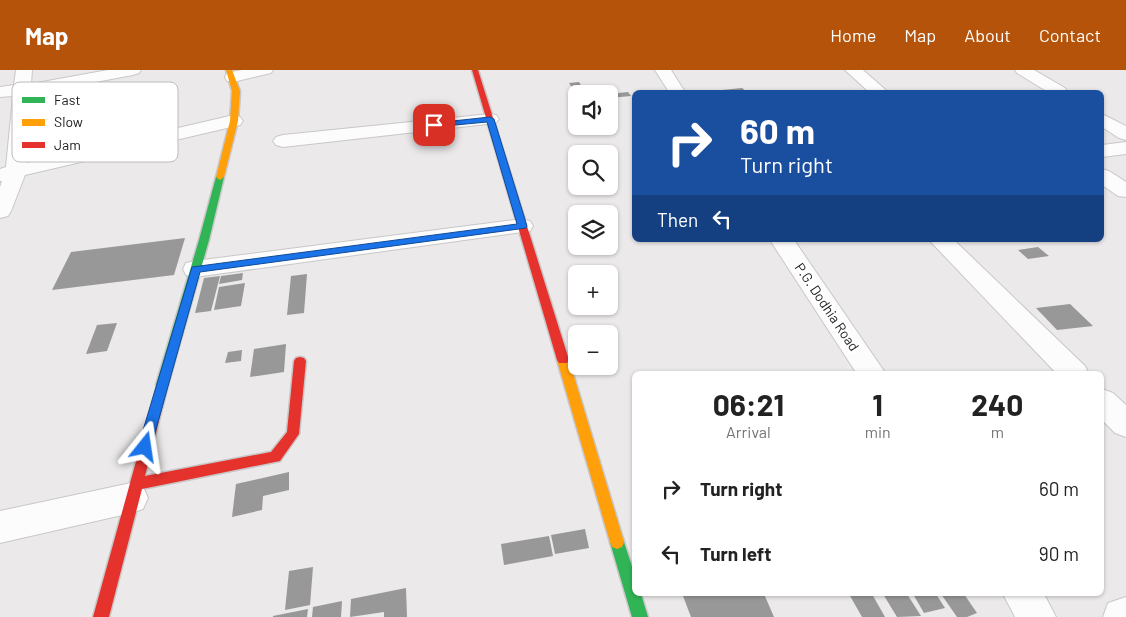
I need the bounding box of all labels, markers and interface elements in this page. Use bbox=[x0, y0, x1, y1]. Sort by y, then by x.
text: Map bbox=[25, 21, 68, 50]
text: Home bbox=[830, 24, 876, 46]
text: Map bbox=[904, 24, 936, 46]
text: About bbox=[964, 24, 1011, 46]
text: Contact bbox=[1039, 24, 1101, 46]
legend bbox=[12, 82, 178, 162]
map controls bbox=[568, 85, 618, 375]
button: sound bbox=[568, 85, 618, 135]
text: Fast bbox=[54, 91, 80, 108]
pin bbox=[413, 104, 455, 146]
text: 60 m bbox=[740, 109, 815, 151]
icon: right bbox=[657, 110, 722, 175]
icon: arrive bbox=[420, 111, 448, 139]
text: Slow bbox=[54, 113, 83, 130]
text: Jam bbox=[54, 136, 81, 153]
button: search bbox=[568, 145, 618, 195]
text: Turn right bbox=[740, 151, 833, 177]
button: layers bbox=[568, 205, 618, 255]
icon: left bbox=[708, 205, 736, 233]
text: Then bbox=[657, 208, 698, 231]
street label: P.G. Dodhia Road bbox=[792, 259, 863, 354]
button: + bbox=[568, 265, 618, 315]
button: − bbox=[568, 325, 618, 375]
text: 06:21 bbox=[713, 386, 784, 422]
text: 1 bbox=[872, 386, 883, 422]
text: 240 bbox=[971, 386, 1023, 422]
position arrow bbox=[118, 420, 170, 472]
text: Arrival bbox=[726, 422, 771, 441]
text: min bbox=[865, 422, 891, 441]
text: m bbox=[991, 422, 1004, 441]
icon: right bbox=[657, 475, 685, 503]
text: Turn right bbox=[700, 477, 782, 500]
text: 60 m bbox=[1039, 477, 1079, 500]
icon: left bbox=[657, 540, 685, 568]
text: Turn left bbox=[700, 542, 771, 565]
text: 90 m bbox=[1039, 542, 1079, 565]

